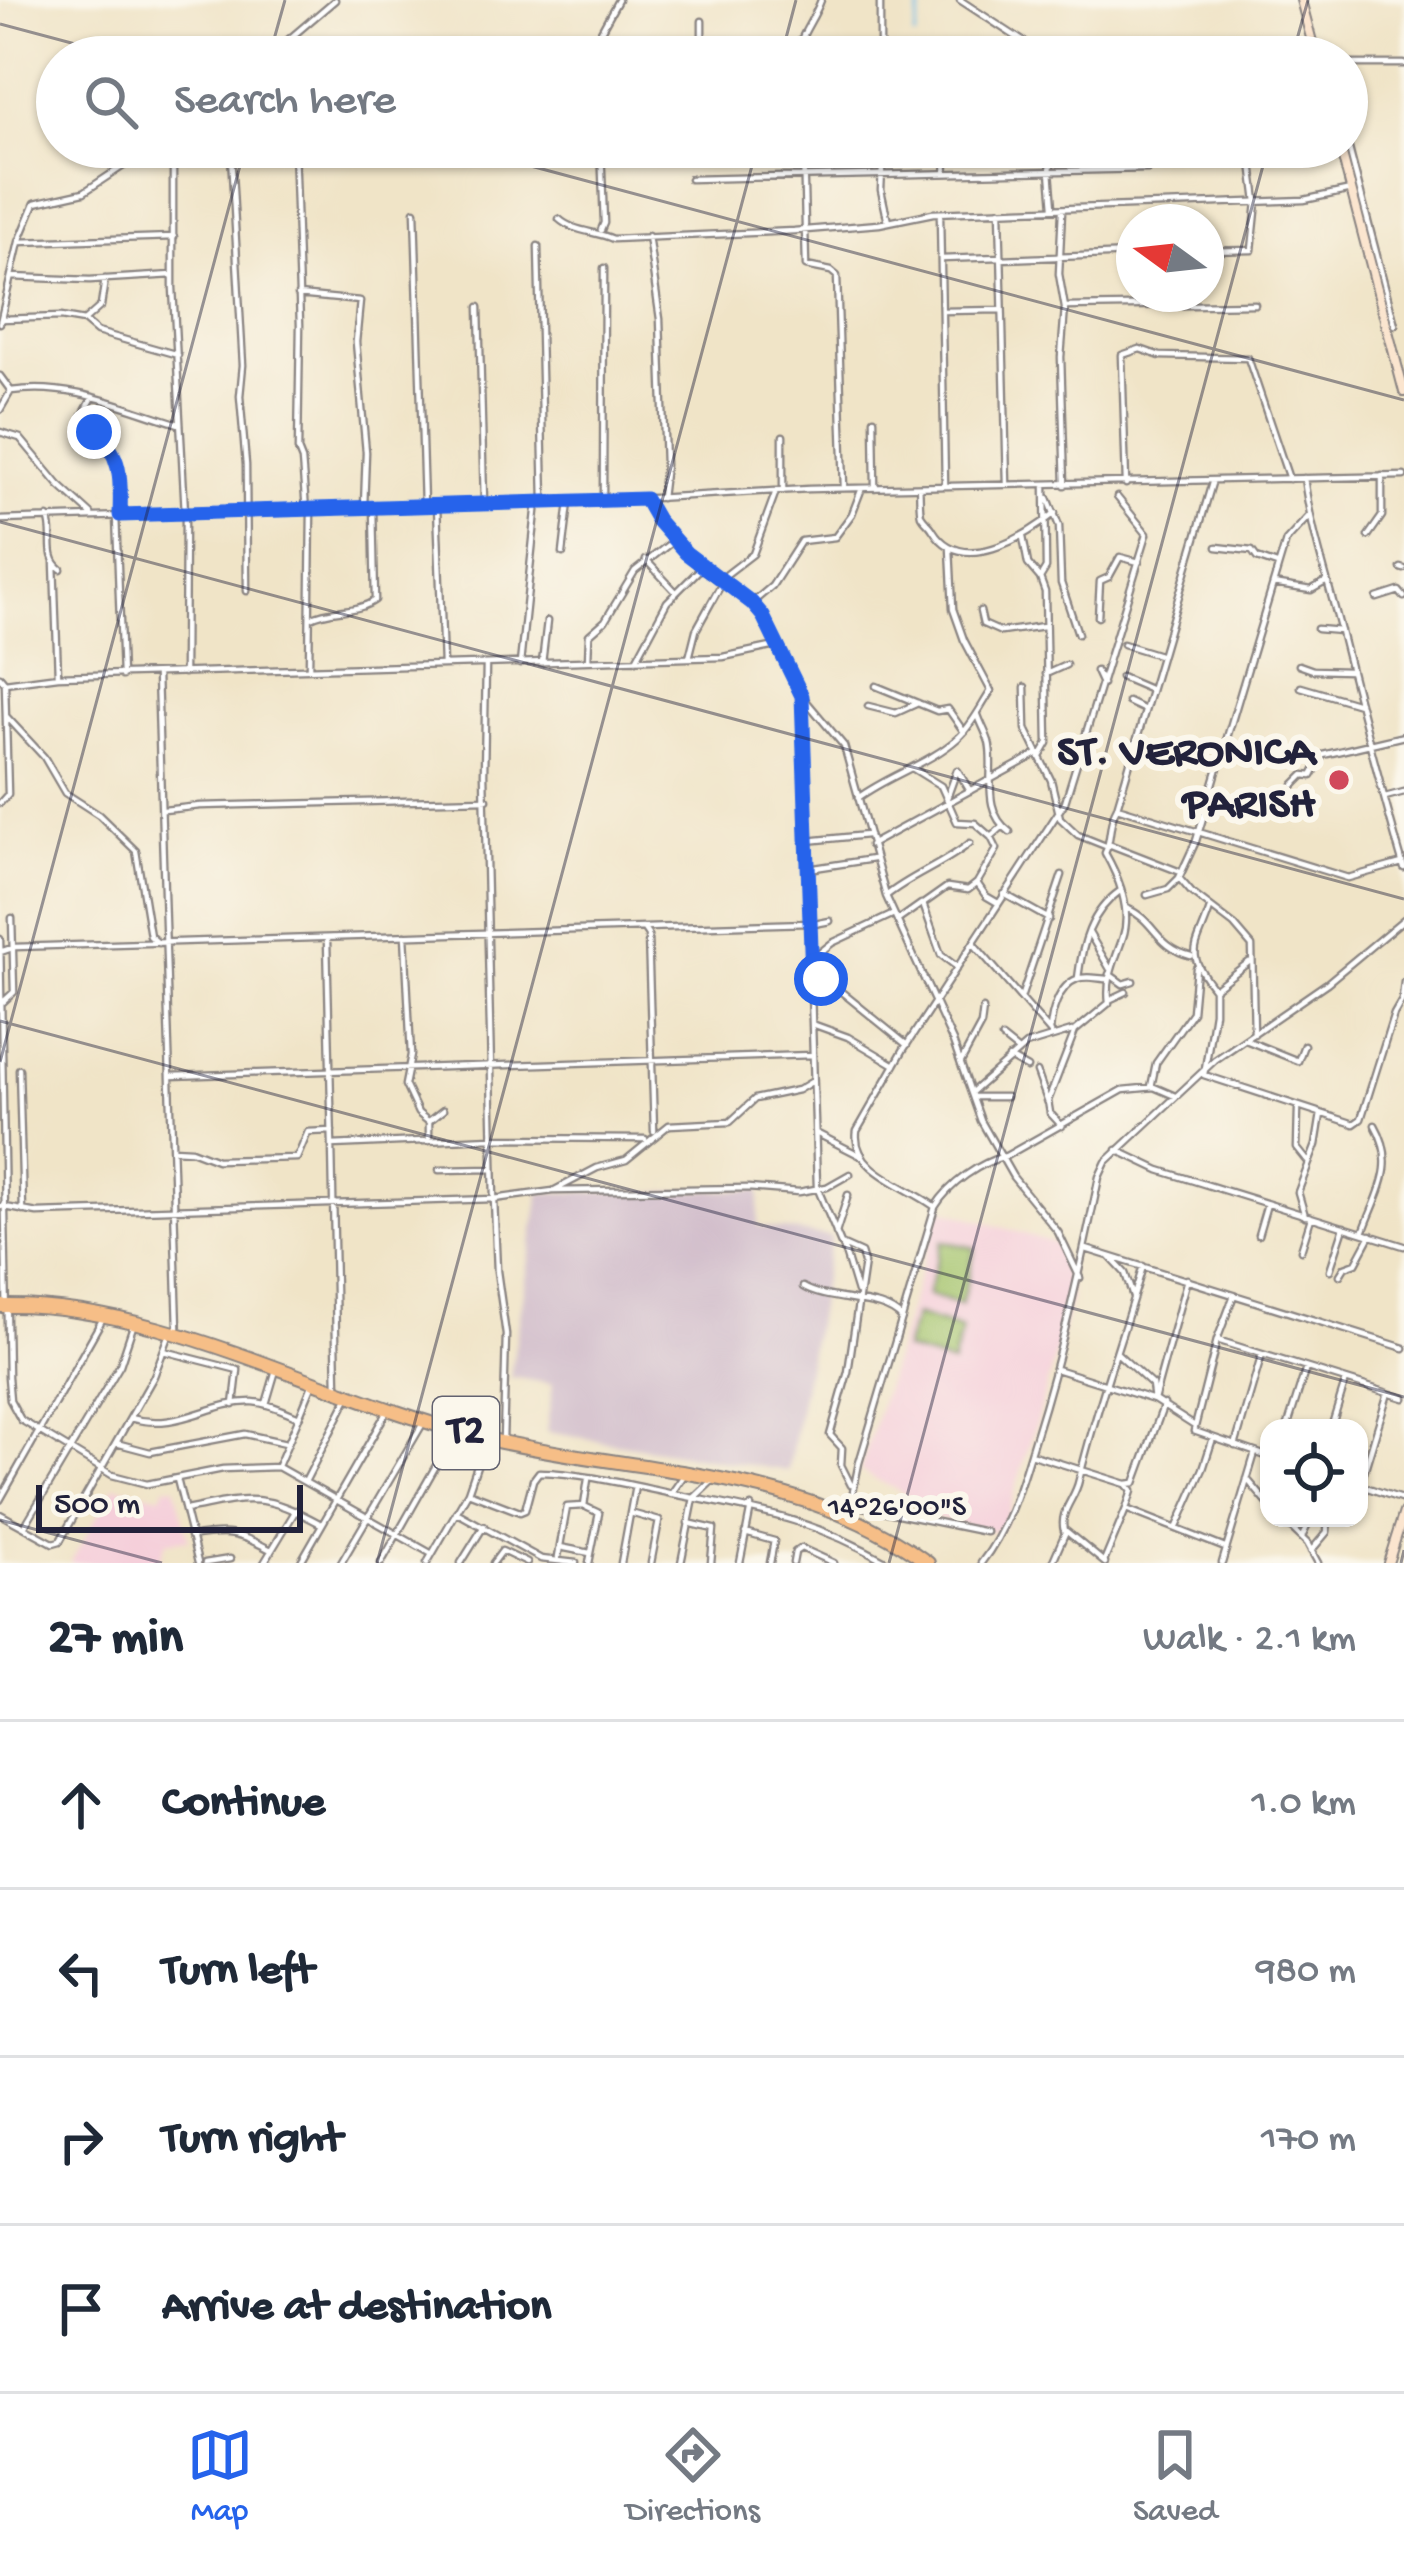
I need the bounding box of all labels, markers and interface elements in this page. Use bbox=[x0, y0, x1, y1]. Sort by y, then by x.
search box bbox=[36, 36, 1368, 168]
icon: search bbox=[78, 69, 144, 135]
text: Search here bbox=[174, 76, 396, 129]
north arrow bbox=[1116, 204, 1224, 312]
route end bbox=[67, 405, 121, 459]
place label: ST. VERONICA PARISH bbox=[1057, 728, 1318, 833]
marker: ST. VERONICA PARISH bbox=[1326, 767, 1352, 793]
route start bbox=[794, 952, 848, 1006]
road number: T2 bbox=[433, 1397, 499, 1469]
map controls bbox=[1260, 1419, 1368, 1527]
button: locate bbox=[1260, 1419, 1368, 1527]
scale bar bbox=[36, 1479, 303, 1532]
text: 500 m bbox=[54, 1487, 140, 1525]
text: 14°26'00"S bbox=[827, 1492, 966, 1527]
text: 27 min bbox=[48, 1611, 183, 1671]
text: Walk · 2.1 km bbox=[1143, 1618, 1356, 1664]
icon: ahead bbox=[48, 1772, 114, 1838]
text: Continue bbox=[162, 1778, 325, 1831]
text: 1.0 km bbox=[1252, 1782, 1356, 1828]
icon: left bbox=[48, 1940, 114, 2006]
text: Turn left bbox=[162, 1946, 314, 1999]
text: 980 m bbox=[1256, 1950, 1356, 1996]
icon: right bbox=[48, 2108, 114, 2174]
text: Turn right bbox=[162, 2114, 342, 2167]
text: 170 m bbox=[1261, 2118, 1356, 2164]
icon: arrive bbox=[48, 2276, 114, 2342]
text: Arrive at destination bbox=[162, 2282, 551, 2335]
tab: Map bbox=[187, 2422, 253, 2532]
tab: Directions bbox=[626, 2422, 760, 2532]
tab: Saved bbox=[1133, 2422, 1217, 2532]

